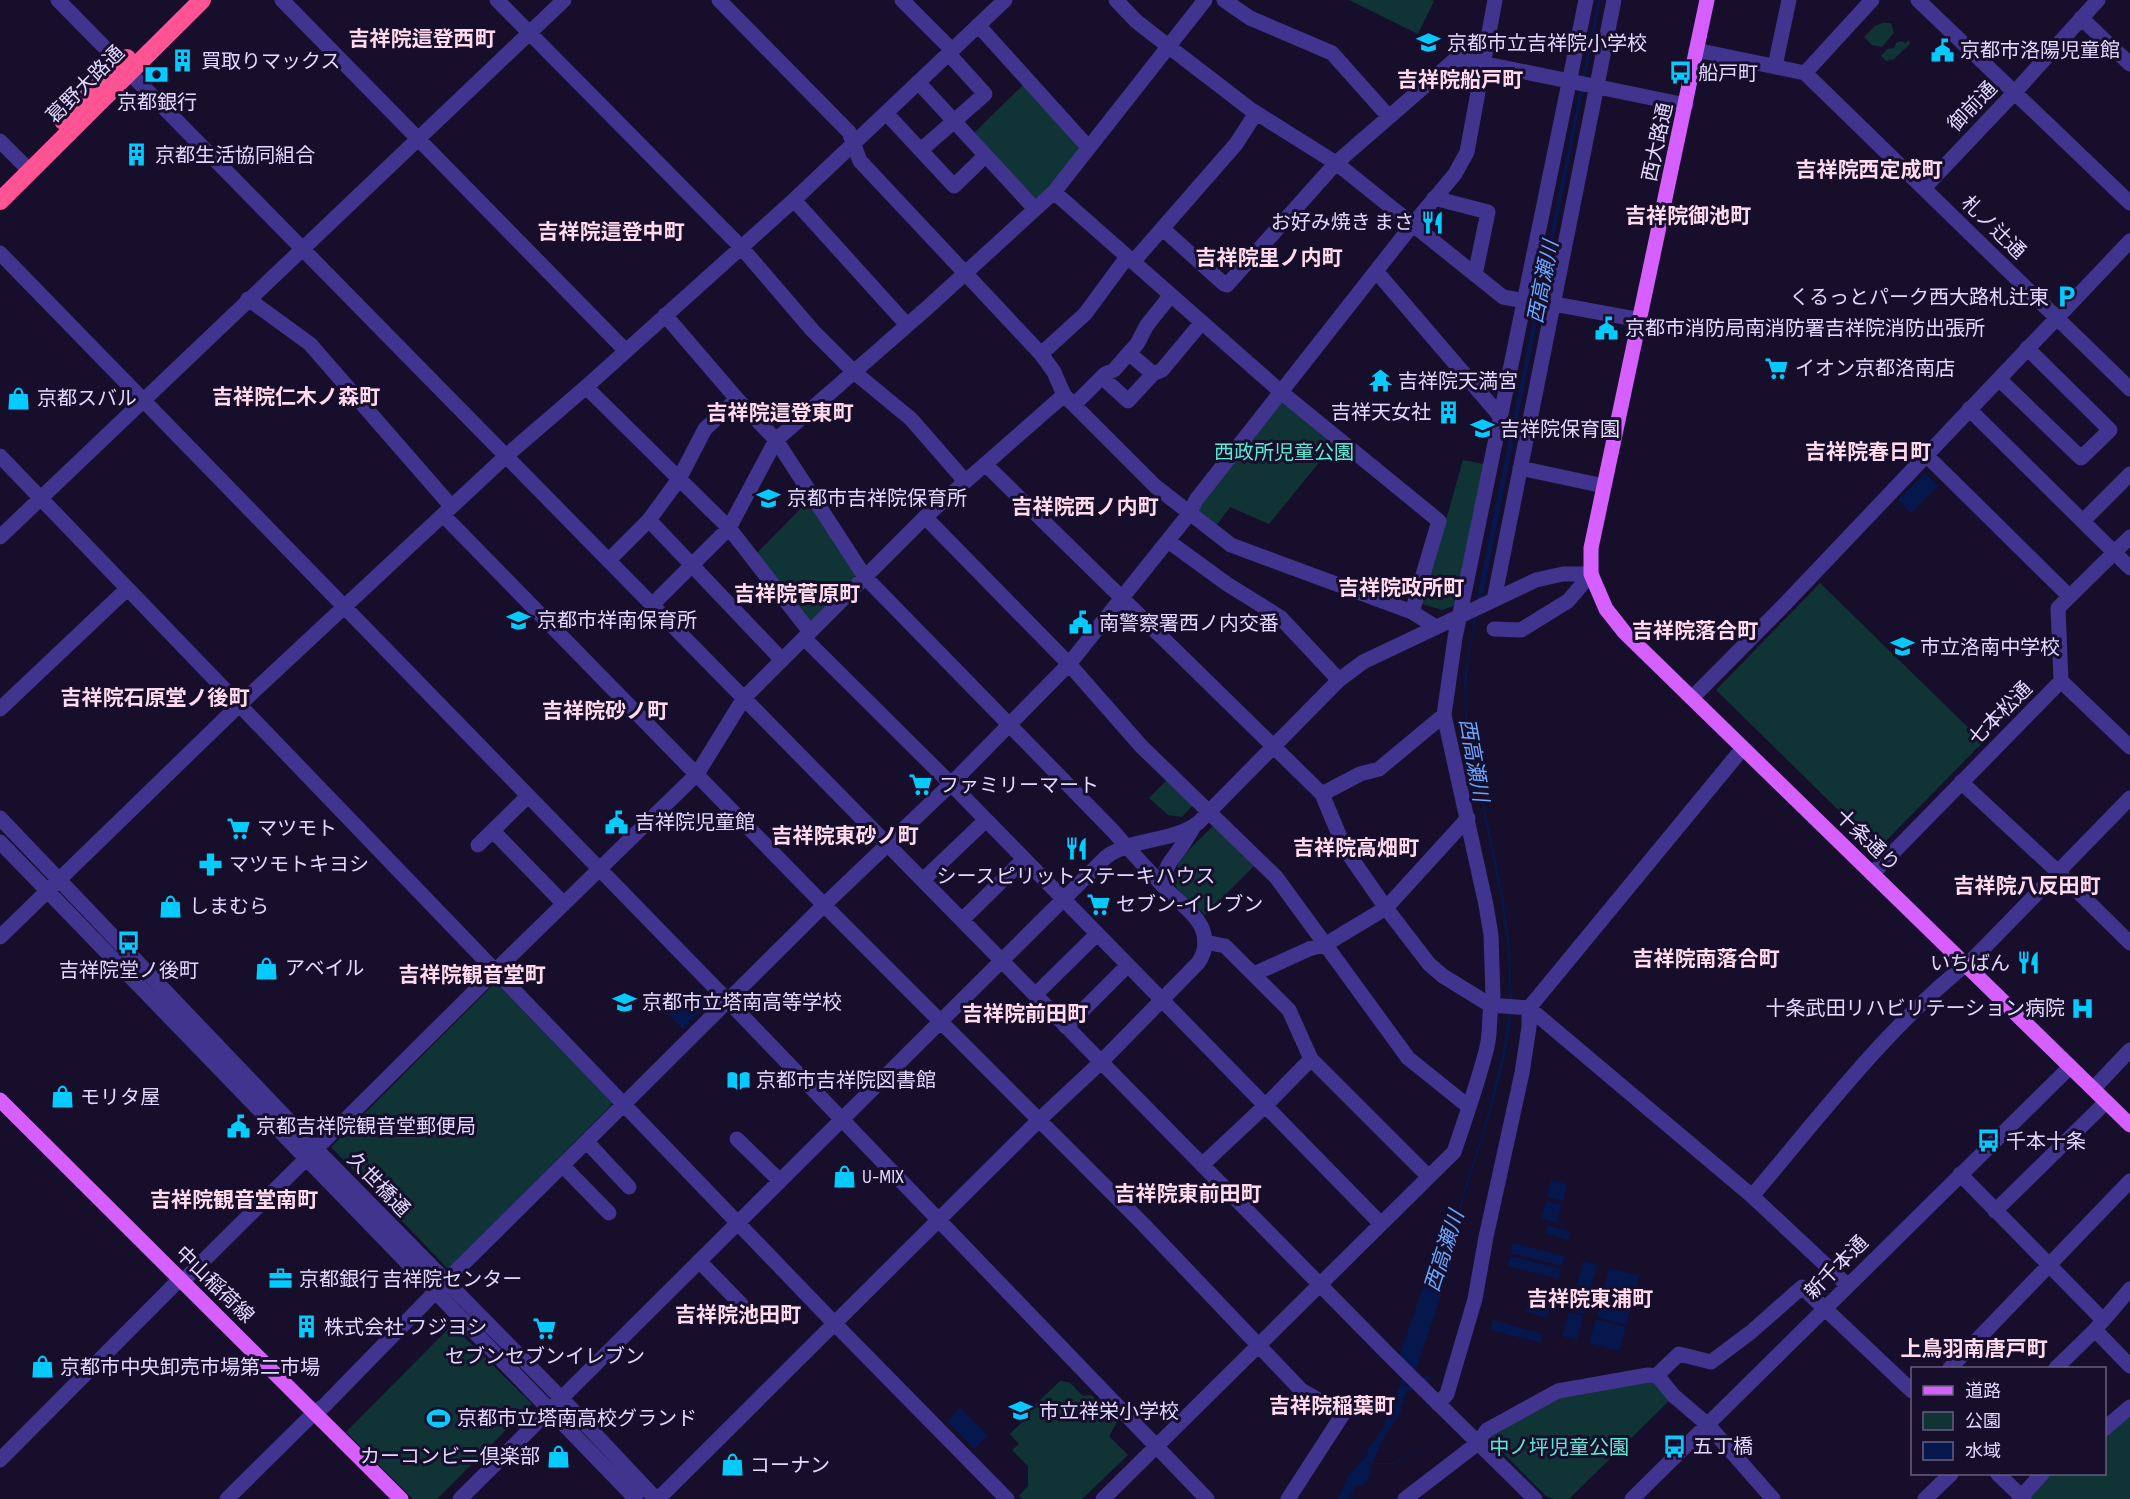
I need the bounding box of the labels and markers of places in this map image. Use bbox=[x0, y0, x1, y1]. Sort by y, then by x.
school or university icon: 京都市立吉祥院小学校 bbox=[1416, 30, 1442, 56]
place label: 京都市立吉祥院小学校 bbox=[1447, 32, 1647, 56]
public building icon: 京都市洛陽児童館 bbox=[1929, 37, 1955, 63]
place label: 京都市洛陽児童館 bbox=[1960, 39, 2120, 63]
building icon: 買取りマックス bbox=[170, 48, 196, 74]
place label: 買取りマックス bbox=[201, 50, 340, 74]
bus stop icon: 船戸町 bbox=[1667, 60, 1693, 86]
bank icon: 京都銀行 bbox=[144, 61, 170, 87]
place label: 船戸町 bbox=[1698, 62, 1758, 86]
place label: 京都銀行 bbox=[117, 91, 197, 115]
building icon: 京都生活協同組合 bbox=[124, 142, 150, 168]
place label: 京都生活協同組合 bbox=[155, 144, 315, 168]
restaurant icon: お好み焼き まさ bbox=[1419, 209, 1445, 235]
place label: お好み焼き まさ bbox=[1271, 211, 1414, 235]
parking icon: くるっとパーク西大路札辻東 bbox=[2054, 284, 2080, 310]
place label: くるっとパーク西大路札辻東 bbox=[1789, 286, 2049, 310]
public building icon: 京都市消防局南消防署吉祥院消防出張所 bbox=[1594, 315, 1620, 341]
place label: 京都市消防局南消防署吉祥院消防出張所 bbox=[1625, 317, 1985, 341]
supermarket icon: イオン京都洛南店 bbox=[1764, 355, 1790, 381]
place label: イオン京都洛南店 bbox=[1795, 357, 1955, 381]
temple icon: 吉祥院天満宮 bbox=[1367, 368, 1393, 394]
place label: 吉祥院天満宮 bbox=[1398, 370, 1518, 394]
shop icon: 京都スバル bbox=[6, 385, 32, 411]
place label: 京都スバル bbox=[37, 387, 137, 411]
building icon: 吉祥天女社 bbox=[1436, 399, 1462, 425]
place label: 吉祥天女社 bbox=[1331, 401, 1431, 425]
school or university icon: 吉祥院保育園 bbox=[1469, 416, 1495, 442]
place label: 吉祥院保育園 bbox=[1500, 418, 1620, 442]
school or university icon: 京都市吉祥院保育所 bbox=[756, 485, 782, 511]
place label: 京都市吉祥院保育所 bbox=[787, 487, 967, 511]
school or university icon: 京都市祥南保育所 bbox=[506, 607, 532, 633]
place label: 京都市祥南保育所 bbox=[537, 609, 697, 633]
public building icon: 南警察署西ノ内交番 bbox=[1068, 610, 1094, 636]
place label: 南警察署西ノ内交番 bbox=[1099, 612, 1279, 636]
school or university icon: 市立洛南中学校 bbox=[1889, 634, 1915, 660]
place label: 市立洛南中学校 bbox=[1920, 636, 2060, 660]
supermarket icon: ファミリーマート bbox=[908, 772, 934, 798]
place label: ファミリーマート bbox=[939, 774, 1099, 798]
public building icon: 吉祥院児童館 bbox=[604, 809, 630, 835]
place label: 吉祥院児童館 bbox=[635, 811, 755, 835]
supermarket icon: マツモト bbox=[226, 815, 252, 841]
place label: マツモト bbox=[257, 817, 337, 841]
restaurant icon: シースピリットステーキハウス bbox=[1063, 836, 1089, 862]
pharmacy icon: マツモトキヨシ bbox=[198, 851, 224, 877]
place label: マツモトキヨシ bbox=[229, 853, 369, 877]
place label: シースピリットステーキハウス bbox=[937, 865, 1216, 889]
supermarket icon: セブン-イレブン bbox=[1085, 891, 1111, 917]
shop icon: しまむら bbox=[158, 893, 184, 919]
place label: セブン-イレブン bbox=[1116, 893, 1263, 917]
place label: しまむら bbox=[189, 895, 269, 919]
bus stop icon: 吉祥院堂ノ後町 bbox=[116, 930, 142, 956]
restaurant icon: いちばん bbox=[2015, 950, 2041, 976]
place label: いちばん bbox=[1930, 952, 2010, 976]
shop icon: アベイル bbox=[254, 955, 280, 981]
place label: アベイル bbox=[285, 957, 365, 981]
place label: 吉祥院堂ノ後町 bbox=[59, 959, 199, 983]
school or university icon: 京都市立塔南高等学校 bbox=[611, 989, 637, 1015]
place label: 京都市立塔南高等学校 bbox=[642, 991, 842, 1015]
hospital icon: 十条武田リハビリテーション病院 bbox=[2070, 995, 2096, 1021]
place label: 十条武田リハビリテーション病院 bbox=[1765, 997, 2065, 1021]
library icon: 京都市吉祥院図書館 bbox=[725, 1067, 751, 1093]
place label: 京都市吉祥院図書館 bbox=[756, 1069, 936, 1093]
shop icon: モリタ屋 bbox=[49, 1084, 75, 1110]
place label: モリタ屋 bbox=[80, 1086, 160, 1110]
public building icon: 京都吉祥院観音堂郵便局 bbox=[225, 1113, 251, 1139]
place label: 京都吉祥院観音堂郵便局 bbox=[256, 1115, 476, 1139]
bus stop icon: 千本十条 bbox=[1975, 1128, 2001, 1154]
place label: 千本十条 bbox=[2006, 1130, 2086, 1154]
shop icon: U-MIX bbox=[831, 1163, 857, 1189]
place label: U-MIX bbox=[862, 1165, 904, 1189]
office icon: 京都銀行 吉祥院センター bbox=[268, 1266, 294, 1292]
place label: 京都銀行 吉祥院センター bbox=[299, 1268, 522, 1292]
building icon: 株式会社 フジヨシ bbox=[293, 1314, 319, 1340]
supermarket icon: セブンセブンイレブン bbox=[532, 1315, 558, 1341]
place label: 株式会社 フジヨシ bbox=[324, 1316, 487, 1340]
place label: セブンセブンイレブン bbox=[445, 1345, 645, 1369]
shop icon: 京都市中央卸売市場第二市場 bbox=[29, 1354, 55, 1380]
place label: 京都市中央卸売市場第二市場 bbox=[60, 1356, 320, 1380]
school or university icon: 市立祥栄小学校 bbox=[1008, 1398, 1034, 1424]
place label: 市立祥栄小学校 bbox=[1039, 1400, 1179, 1424]
sports icon: 京都市立塔南高校グランド bbox=[426, 1405, 452, 1431]
place label: 京都市立塔南高校グランド bbox=[457, 1407, 697, 1431]
bus stop icon: 五丁橋 bbox=[1662, 1433, 1688, 1459]
place label: 五丁橋 bbox=[1693, 1435, 1753, 1459]
shop icon: カーコンビニ倶楽部 bbox=[545, 1443, 571, 1469]
place label: カーコンビニ倶楽部 bbox=[360, 1445, 540, 1469]
shop icon: コーナン bbox=[719, 1452, 745, 1478]
place label: コーナン bbox=[750, 1454, 830, 1478]

